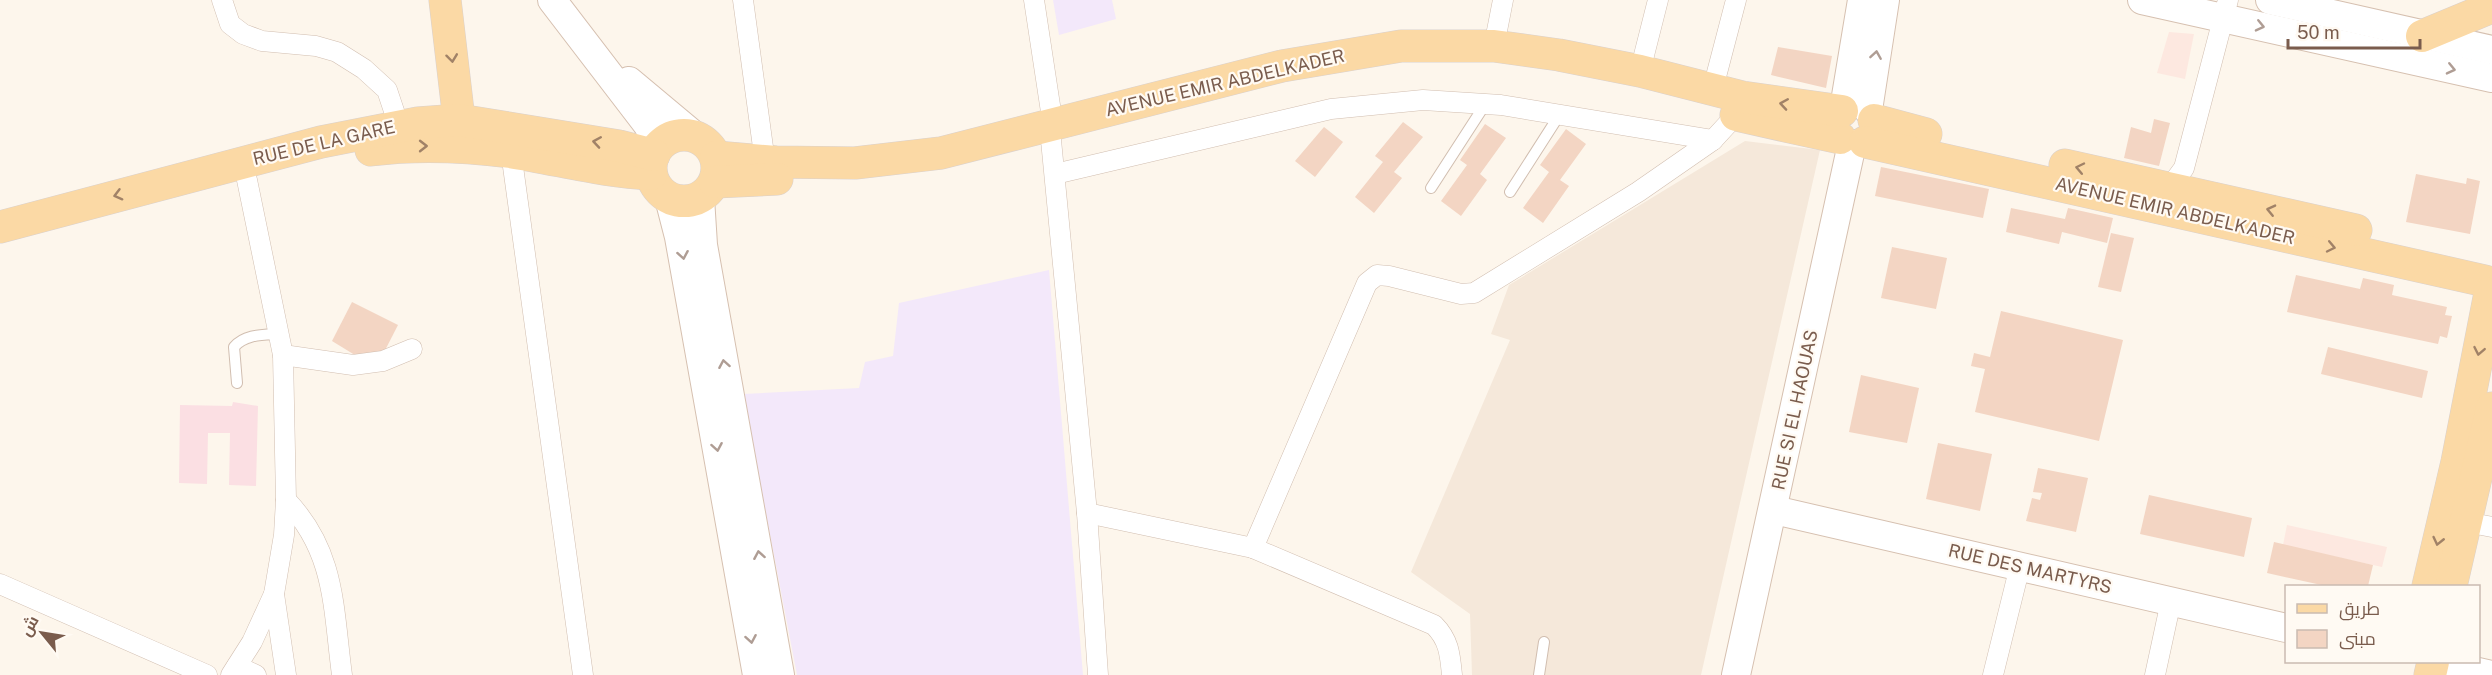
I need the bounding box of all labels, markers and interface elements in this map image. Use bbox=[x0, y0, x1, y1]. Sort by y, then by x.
scale bar bbox=[2288, 12, 2420, 50]
one-way arrow bbox=[2255, 19, 2265, 32]
text: 50 m bbox=[2297, 22, 2340, 43]
street label: AVENUE EMIR ABDELKADER bbox=[1103, 45, 1347, 120]
one-way arrow bbox=[1870, 50, 1882, 60]
one-way arrow bbox=[445, 54, 458, 63]
one-way arrow bbox=[2445, 62, 2455, 75]
one-way arrow bbox=[1779, 98, 1789, 111]
street label: RUE DE LA GARE bbox=[251, 116, 397, 169]
one-way arrow bbox=[592, 137, 602, 149]
one-way arrow bbox=[418, 140, 427, 152]
one-way arrow bbox=[2075, 162, 2085, 175]
street label: AVENUE EMIR ABDELKADER bbox=[2053, 173, 2297, 248]
one-way arrow bbox=[114, 188, 124, 200]
one-way arrow bbox=[2266, 204, 2276, 217]
one-way arrow bbox=[2326, 239, 2336, 252]
one-way arrow bbox=[676, 250, 688, 260]
street label: RUE SI EL HAOUAS bbox=[1767, 328, 1822, 492]
one-way arrow bbox=[2473, 345, 2486, 355]
one-way arrow bbox=[718, 359, 731, 369]
one-way arrow bbox=[710, 442, 722, 452]
one-way arrow bbox=[2432, 536, 2445, 546]
street label: RUE DES MARTYRS bbox=[1946, 539, 2114, 598]
one-way arrow bbox=[753, 551, 765, 560]
legend bbox=[2285, 585, 2480, 663]
text: طريق bbox=[2339, 598, 2380, 621]
north arrow bbox=[12, 603, 72, 663]
text: ش bbox=[16, 612, 43, 639]
text: مبنى bbox=[2339, 628, 2376, 650]
one-way arrow bbox=[744, 634, 756, 644]

